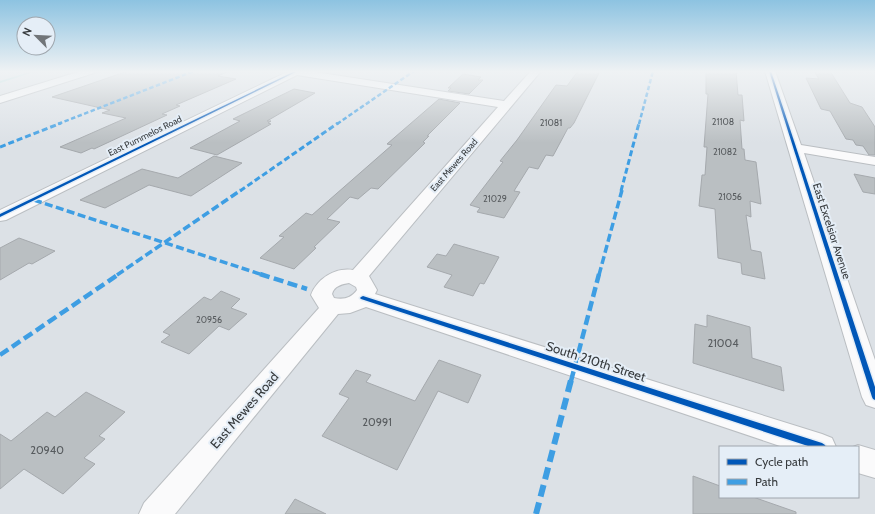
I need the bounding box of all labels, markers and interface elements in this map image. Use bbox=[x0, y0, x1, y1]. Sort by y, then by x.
north arrow bbox=[16, 16, 56, 56]
text: N bbox=[19, 26, 35, 38]
street label: East Pummelos Road bbox=[106, 113, 183, 158]
house number: 21108 bbox=[712, 116, 734, 127]
house number: 21081 bbox=[540, 117, 562, 128]
street label: East Mewes Road bbox=[428, 136, 480, 193]
house number: 21082 bbox=[713, 146, 737, 157]
street label: East Excelsior Avenue bbox=[810, 181, 854, 281]
house number: 21056 bbox=[718, 191, 742, 202]
house number: 21029 bbox=[483, 193, 507, 204]
house number: 20956 bbox=[196, 314, 222, 325]
house number: 21004 bbox=[707, 336, 739, 350]
street label: South 210th Street bbox=[544, 337, 648, 385]
street label: East Mewes Road bbox=[207, 369, 281, 451]
house number: 20991 bbox=[362, 415, 392, 429]
house number: 20940 bbox=[30, 443, 64, 457]
legend bbox=[719, 446, 859, 498]
text: Cycle path bbox=[755, 454, 808, 469]
text: Path bbox=[755, 474, 778, 489]

